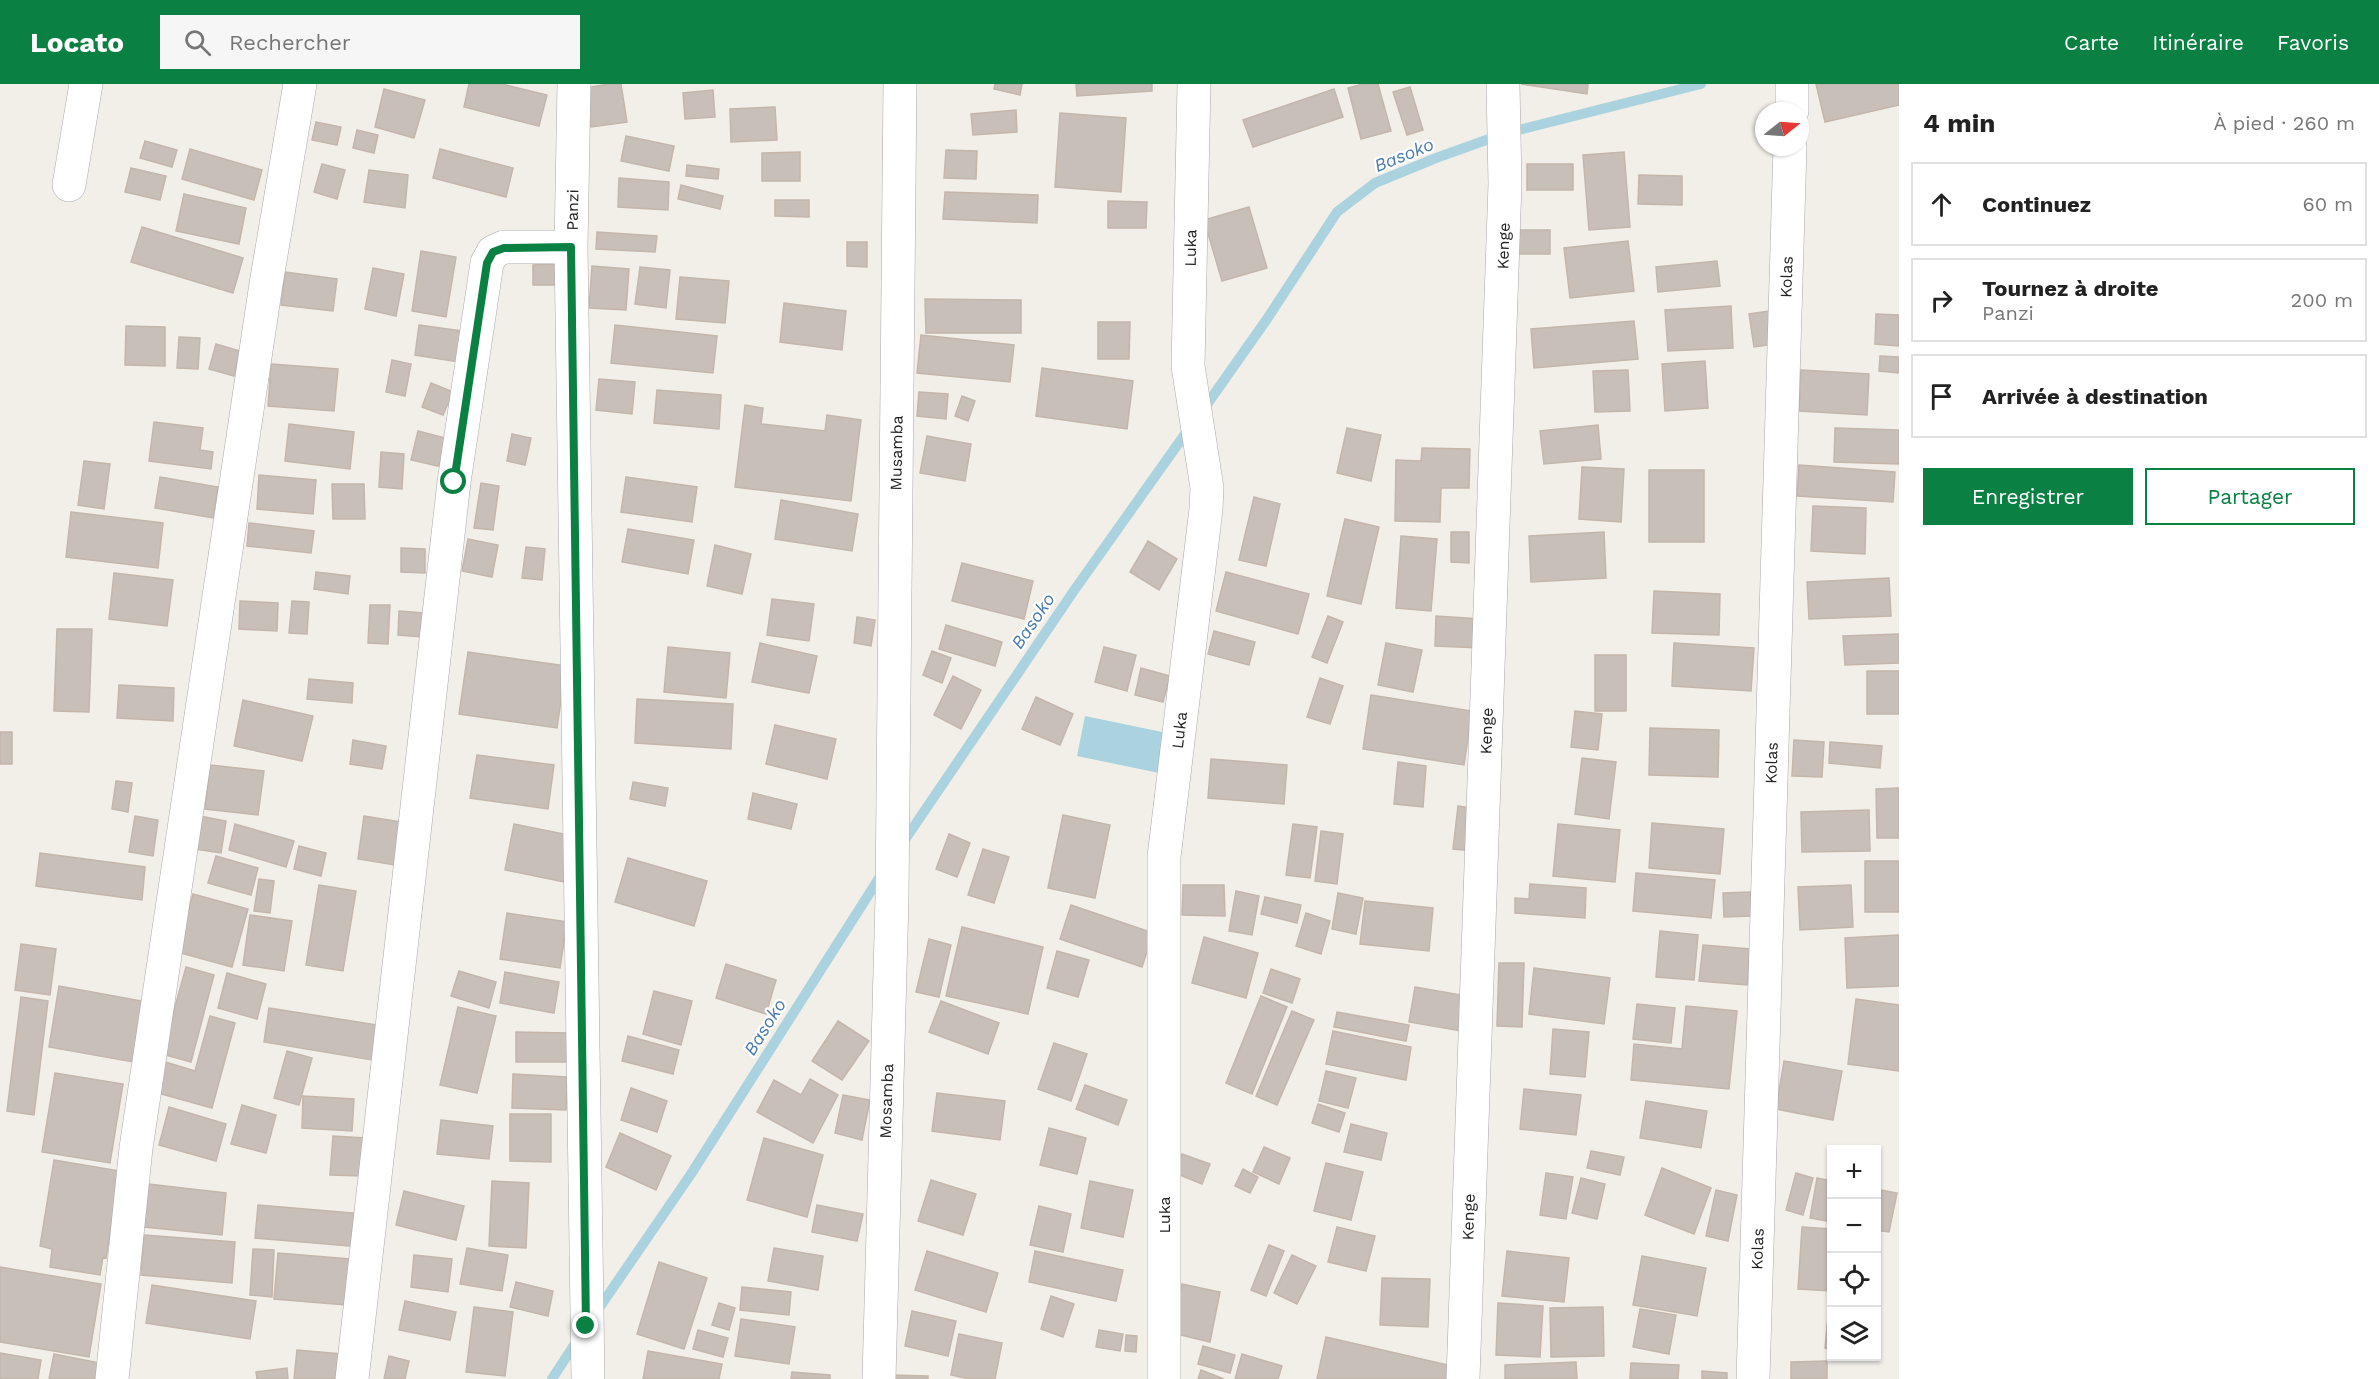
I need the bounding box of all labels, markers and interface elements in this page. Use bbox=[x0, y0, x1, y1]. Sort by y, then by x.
search box bbox=[160, 15, 580, 69]
text: Locato bbox=[30, 26, 124, 59]
icon: search bbox=[181, 26, 214, 59]
text: Rechercher bbox=[229, 30, 351, 55]
text: Carte bbox=[2064, 30, 2119, 55]
text: Itinéraire bbox=[2152, 30, 2244, 55]
text: Favoris bbox=[2277, 30, 2349, 55]
north arrow bbox=[1755, 102, 1809, 156]
text: 4 min bbox=[1923, 108, 1995, 138]
text: À pied · 260 m bbox=[2214, 111, 2355, 135]
water label: Basoko bbox=[1371, 133, 1437, 176]
icon: ahead bbox=[1925, 188, 1958, 221]
street label: Panzi bbox=[563, 189, 582, 231]
text: Continuez bbox=[1982, 192, 2091, 217]
text: 60 m bbox=[2303, 192, 2353, 216]
street label: Kenge bbox=[1493, 222, 1514, 270]
street label: Luka bbox=[1181, 229, 1200, 267]
street label: Kolas bbox=[1776, 256, 1797, 298]
text: Tournez à droite bbox=[1982, 276, 2159, 301]
icon: right bbox=[1925, 284, 1958, 317]
text: 200 m bbox=[2291, 288, 2353, 312]
text: Panzi bbox=[1982, 301, 2034, 325]
icon: arrive bbox=[1925, 380, 1958, 413]
text: Arrivée à destination bbox=[1982, 384, 2208, 409]
street label: Musamba bbox=[886, 415, 907, 491]
route start bbox=[440, 468, 466, 494]
button: Enregistrer bbox=[1923, 468, 2133, 525]
button: Partager bbox=[2145, 468, 2355, 525]
water label: Basoko bbox=[1006, 589, 1059, 653]
street label: Kenge bbox=[1476, 707, 1497, 755]
street label: Luka bbox=[1168, 710, 1191, 750]
street label: Kolas bbox=[1761, 742, 1782, 784]
water label: Basoko bbox=[739, 995, 790, 1059]
street label: Mosamba bbox=[876, 1063, 897, 1139]
map controls bbox=[1827, 1145, 1881, 1361]
button: + bbox=[1827, 1145, 1881, 1199]
street label: Kenge bbox=[1458, 1193, 1479, 1241]
street label: Luka bbox=[1155, 1196, 1174, 1234]
button: − bbox=[1827, 1199, 1881, 1253]
street label: Kolas bbox=[1747, 1228, 1768, 1270]
button: locate bbox=[1827, 1253, 1881, 1307]
button: layers bbox=[1827, 1307, 1881, 1361]
route end bbox=[572, 1312, 598, 1338]

